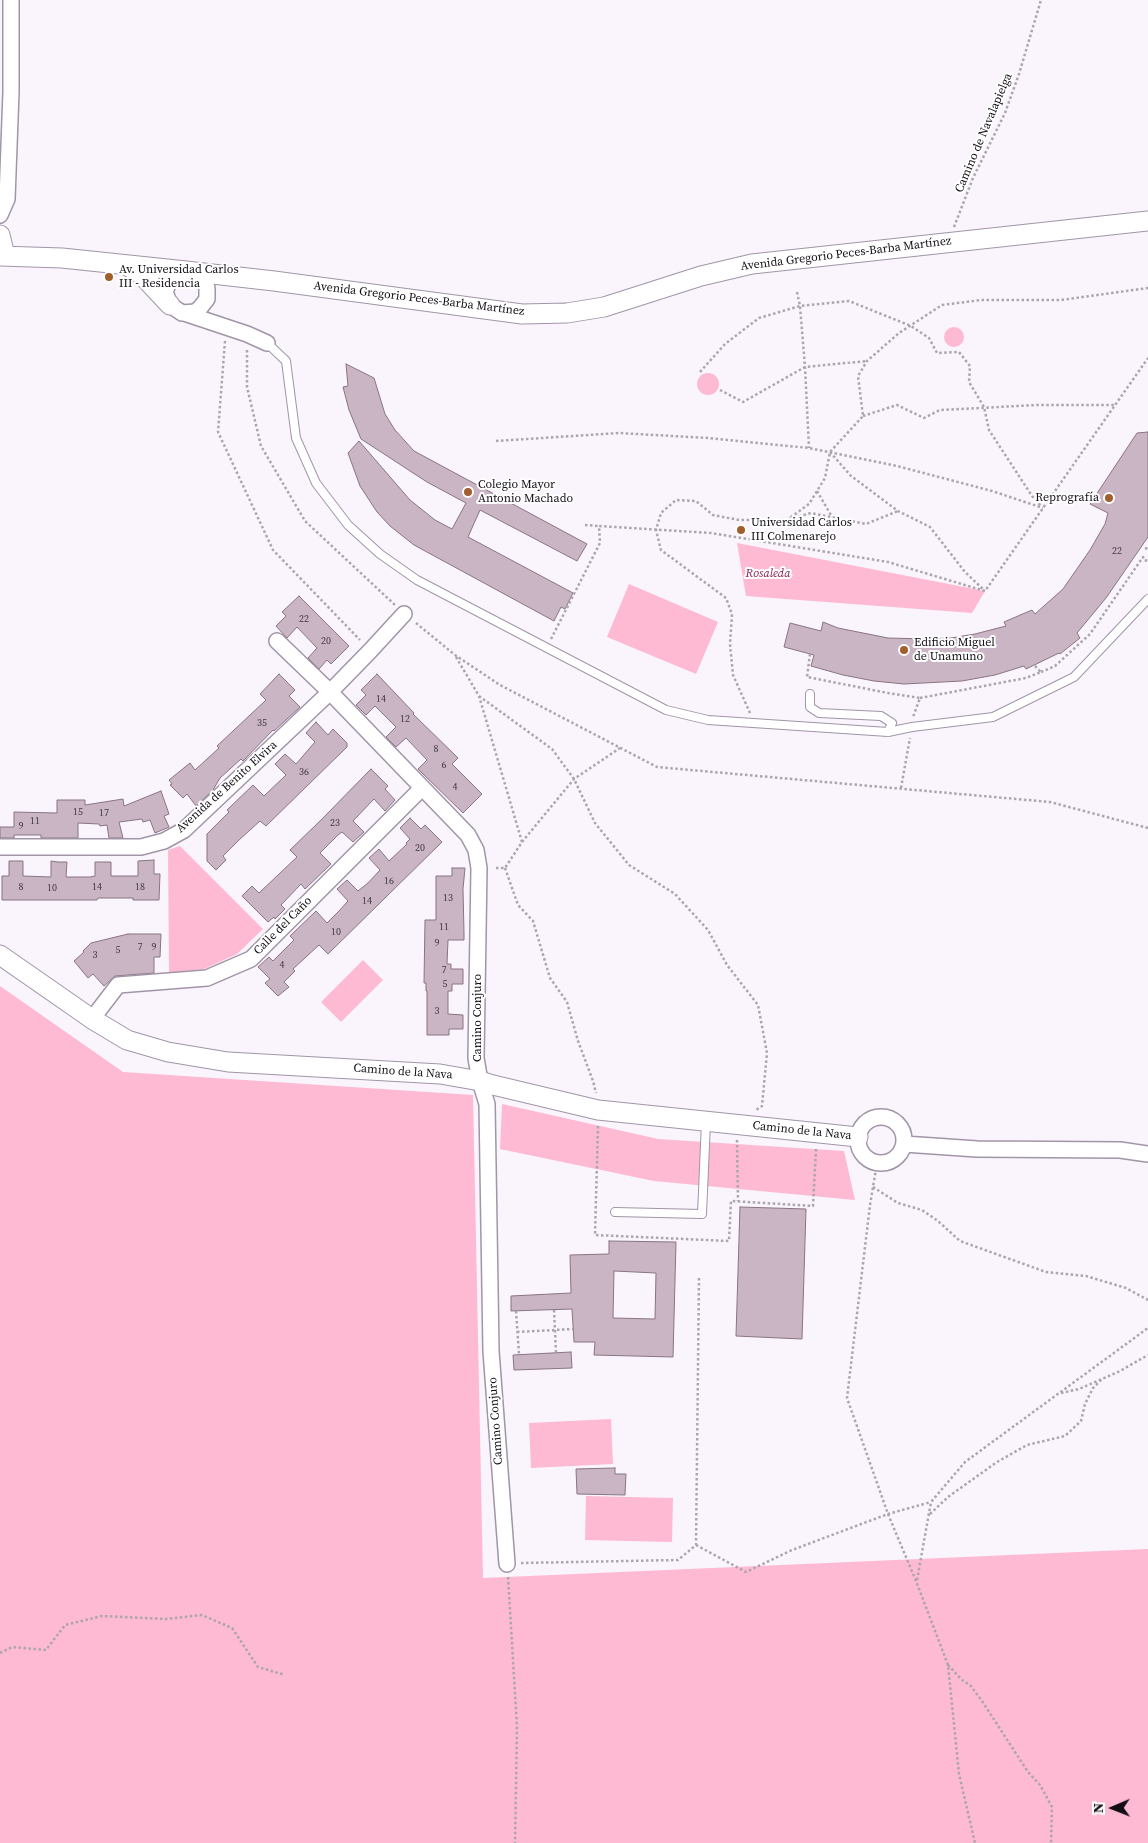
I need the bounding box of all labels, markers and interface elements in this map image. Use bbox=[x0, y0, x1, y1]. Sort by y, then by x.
street label: Camino de Navalapielga bbox=[952, 71, 1016, 195]
street label: Avenida Gregorio Peces-Barba Martínez bbox=[740, 234, 952, 274]
place label: Av. Universidad Carlos III - Residencia bbox=[119, 263, 239, 291]
marker: Av. Universidad Carlos III - Residencia bbox=[103, 271, 115, 283]
street label: Avenida Gregorio Peces-Barba Martínez bbox=[313, 279, 525, 319]
place label: Colegio Mayor Antonio Machado bbox=[478, 478, 573, 506]
marker: Colegio Mayor Antonio Machado bbox=[462, 486, 474, 498]
place label: Reprografía bbox=[1035, 491, 1099, 505]
marker: Reprografía bbox=[1103, 492, 1115, 504]
place label: Universidad Carlos III Colmenarejo bbox=[751, 516, 852, 544]
marker: Universidad Carlos III Colmenarejo bbox=[735, 524, 747, 536]
house number: 22 bbox=[1112, 545, 1122, 557]
park label: Rosaleda bbox=[746, 567, 790, 581]
house number: 22 bbox=[299, 613, 309, 625]
house number: 20 bbox=[321, 635, 331, 647]
place label: Edificio Miguel de Unamuno bbox=[914, 636, 995, 664]
marker: Edificio Miguel de Unamuno bbox=[898, 644, 910, 656]
house number: 14 bbox=[376, 693, 386, 705]
house number: 12 bbox=[400, 713, 410, 725]
house number: 35 bbox=[257, 717, 267, 729]
street label: Avenida de Benito Elvira bbox=[174, 738, 280, 836]
house number: 8 bbox=[434, 743, 438, 755]
house number: 6 bbox=[442, 759, 446, 771]
house number: 36 bbox=[299, 766, 309, 778]
house number: 4 bbox=[453, 781, 457, 793]
house number: 15 bbox=[73, 806, 83, 818]
house number: 17 bbox=[99, 807, 109, 819]
house number: 11 bbox=[30, 815, 40, 827]
house number: 23 bbox=[330, 817, 340, 829]
house number: 9 bbox=[19, 820, 23, 832]
house number: 20 bbox=[415, 842, 425, 854]
house number: 16 bbox=[384, 875, 394, 887]
house number: 8 bbox=[19, 881, 23, 893]
house number: 14 bbox=[92, 881, 102, 893]
house number: 18 bbox=[135, 881, 145, 893]
house number: 10 bbox=[47, 882, 57, 894]
house number: 13 bbox=[443, 892, 453, 904]
street label: Calle del Caño bbox=[251, 894, 315, 958]
house number: 14 bbox=[362, 895, 372, 907]
house number: 11 bbox=[439, 921, 449, 933]
house number: 10 bbox=[331, 926, 341, 938]
house number: 9 bbox=[435, 937, 439, 949]
house number: 7 bbox=[138, 941, 142, 953]
house number: 9 bbox=[152, 941, 156, 953]
house number: 5 bbox=[116, 944, 120, 956]
house number: 3 bbox=[93, 949, 97, 961]
house number: 4 bbox=[280, 959, 284, 971]
house number: 7 bbox=[442, 964, 446, 976]
street label: Camino Conjuro bbox=[471, 974, 485, 1062]
house number: 5 bbox=[443, 978, 447, 990]
house number: 3 bbox=[435, 1005, 439, 1017]
street label: Camino de la Nava bbox=[353, 1061, 453, 1083]
street label: Camino de la Nava bbox=[752, 1119, 852, 1143]
street label: Camino Conjuro bbox=[486, 1377, 506, 1465]
north arrow bbox=[1088, 1783, 1138, 1833]
text: N bbox=[1088, 1803, 1108, 1814]

